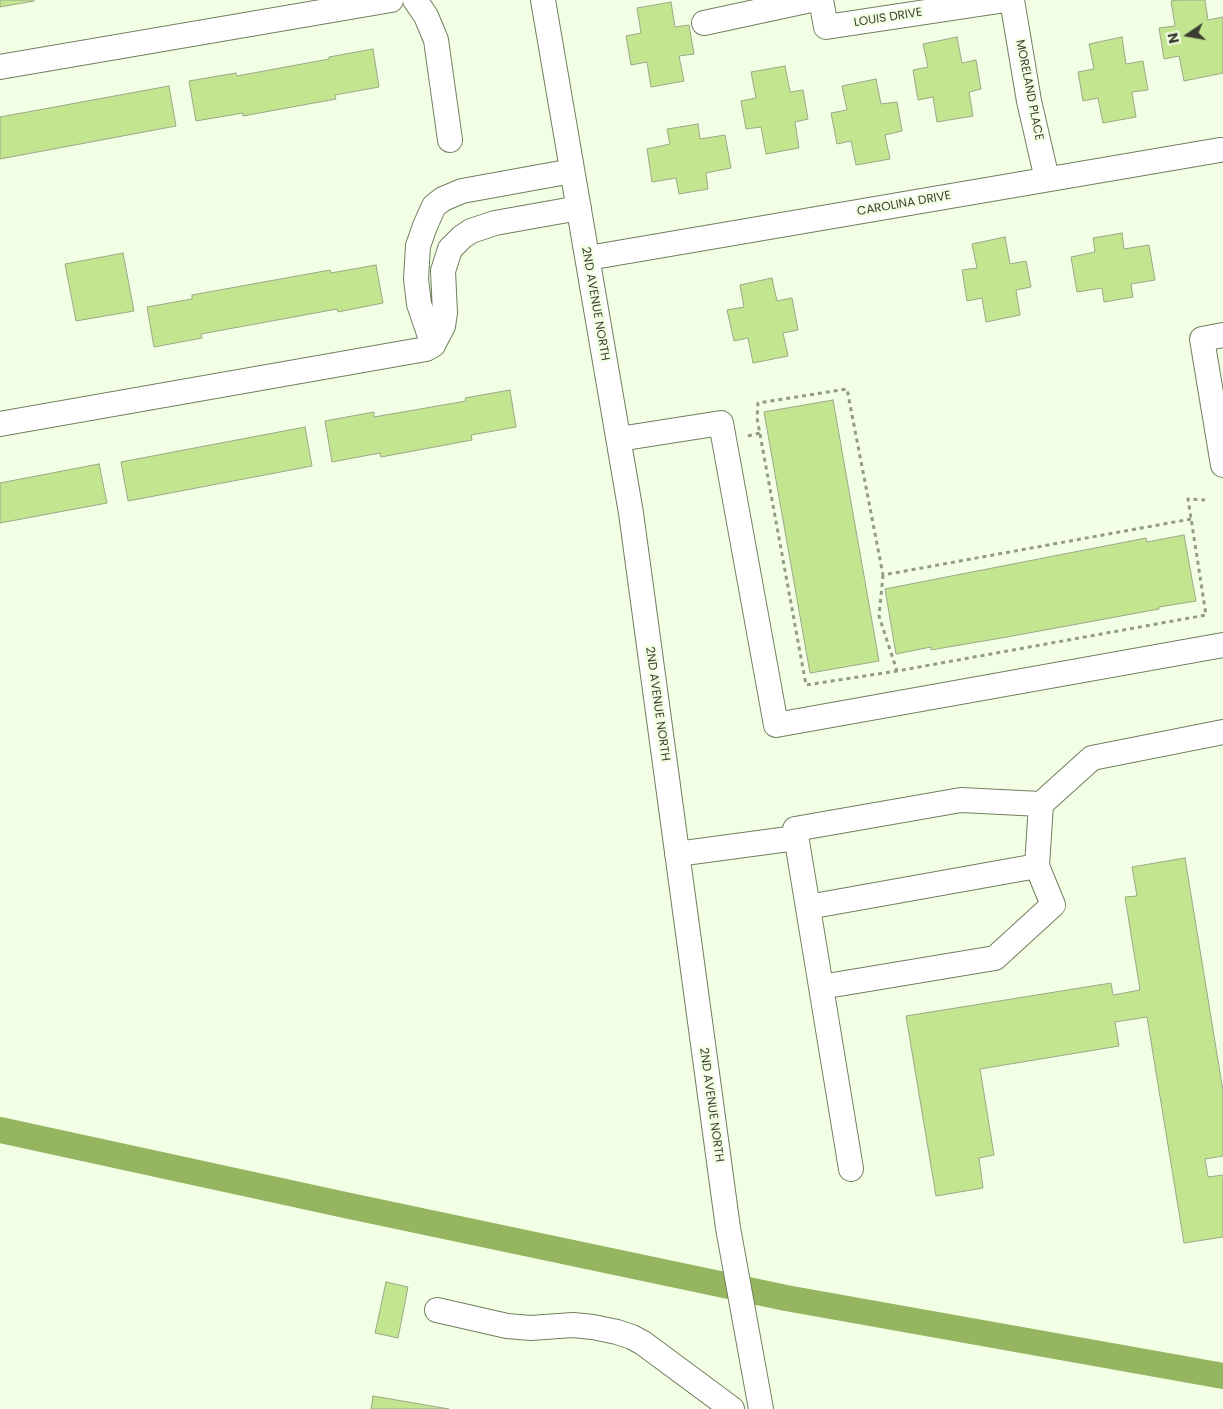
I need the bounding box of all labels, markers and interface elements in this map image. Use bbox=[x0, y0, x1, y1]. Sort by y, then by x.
street label: LOUIS DRIVE bbox=[853, 5, 923, 31]
north arrow bbox=[1163, 10, 1213, 60]
text: N bbox=[1162, 31, 1184, 45]
street label: MORELAND PLACE bbox=[1012, 38, 1046, 142]
street label: CAROLINA DRIVE bbox=[856, 189, 952, 219]
street label: 2ND AVENUE NORTH bbox=[578, 246, 612, 362]
street label: 2ND AVENUE NORTH bbox=[642, 646, 672, 762]
street label: 2ND AVENUE NORTH bbox=[696, 1047, 726, 1163]

